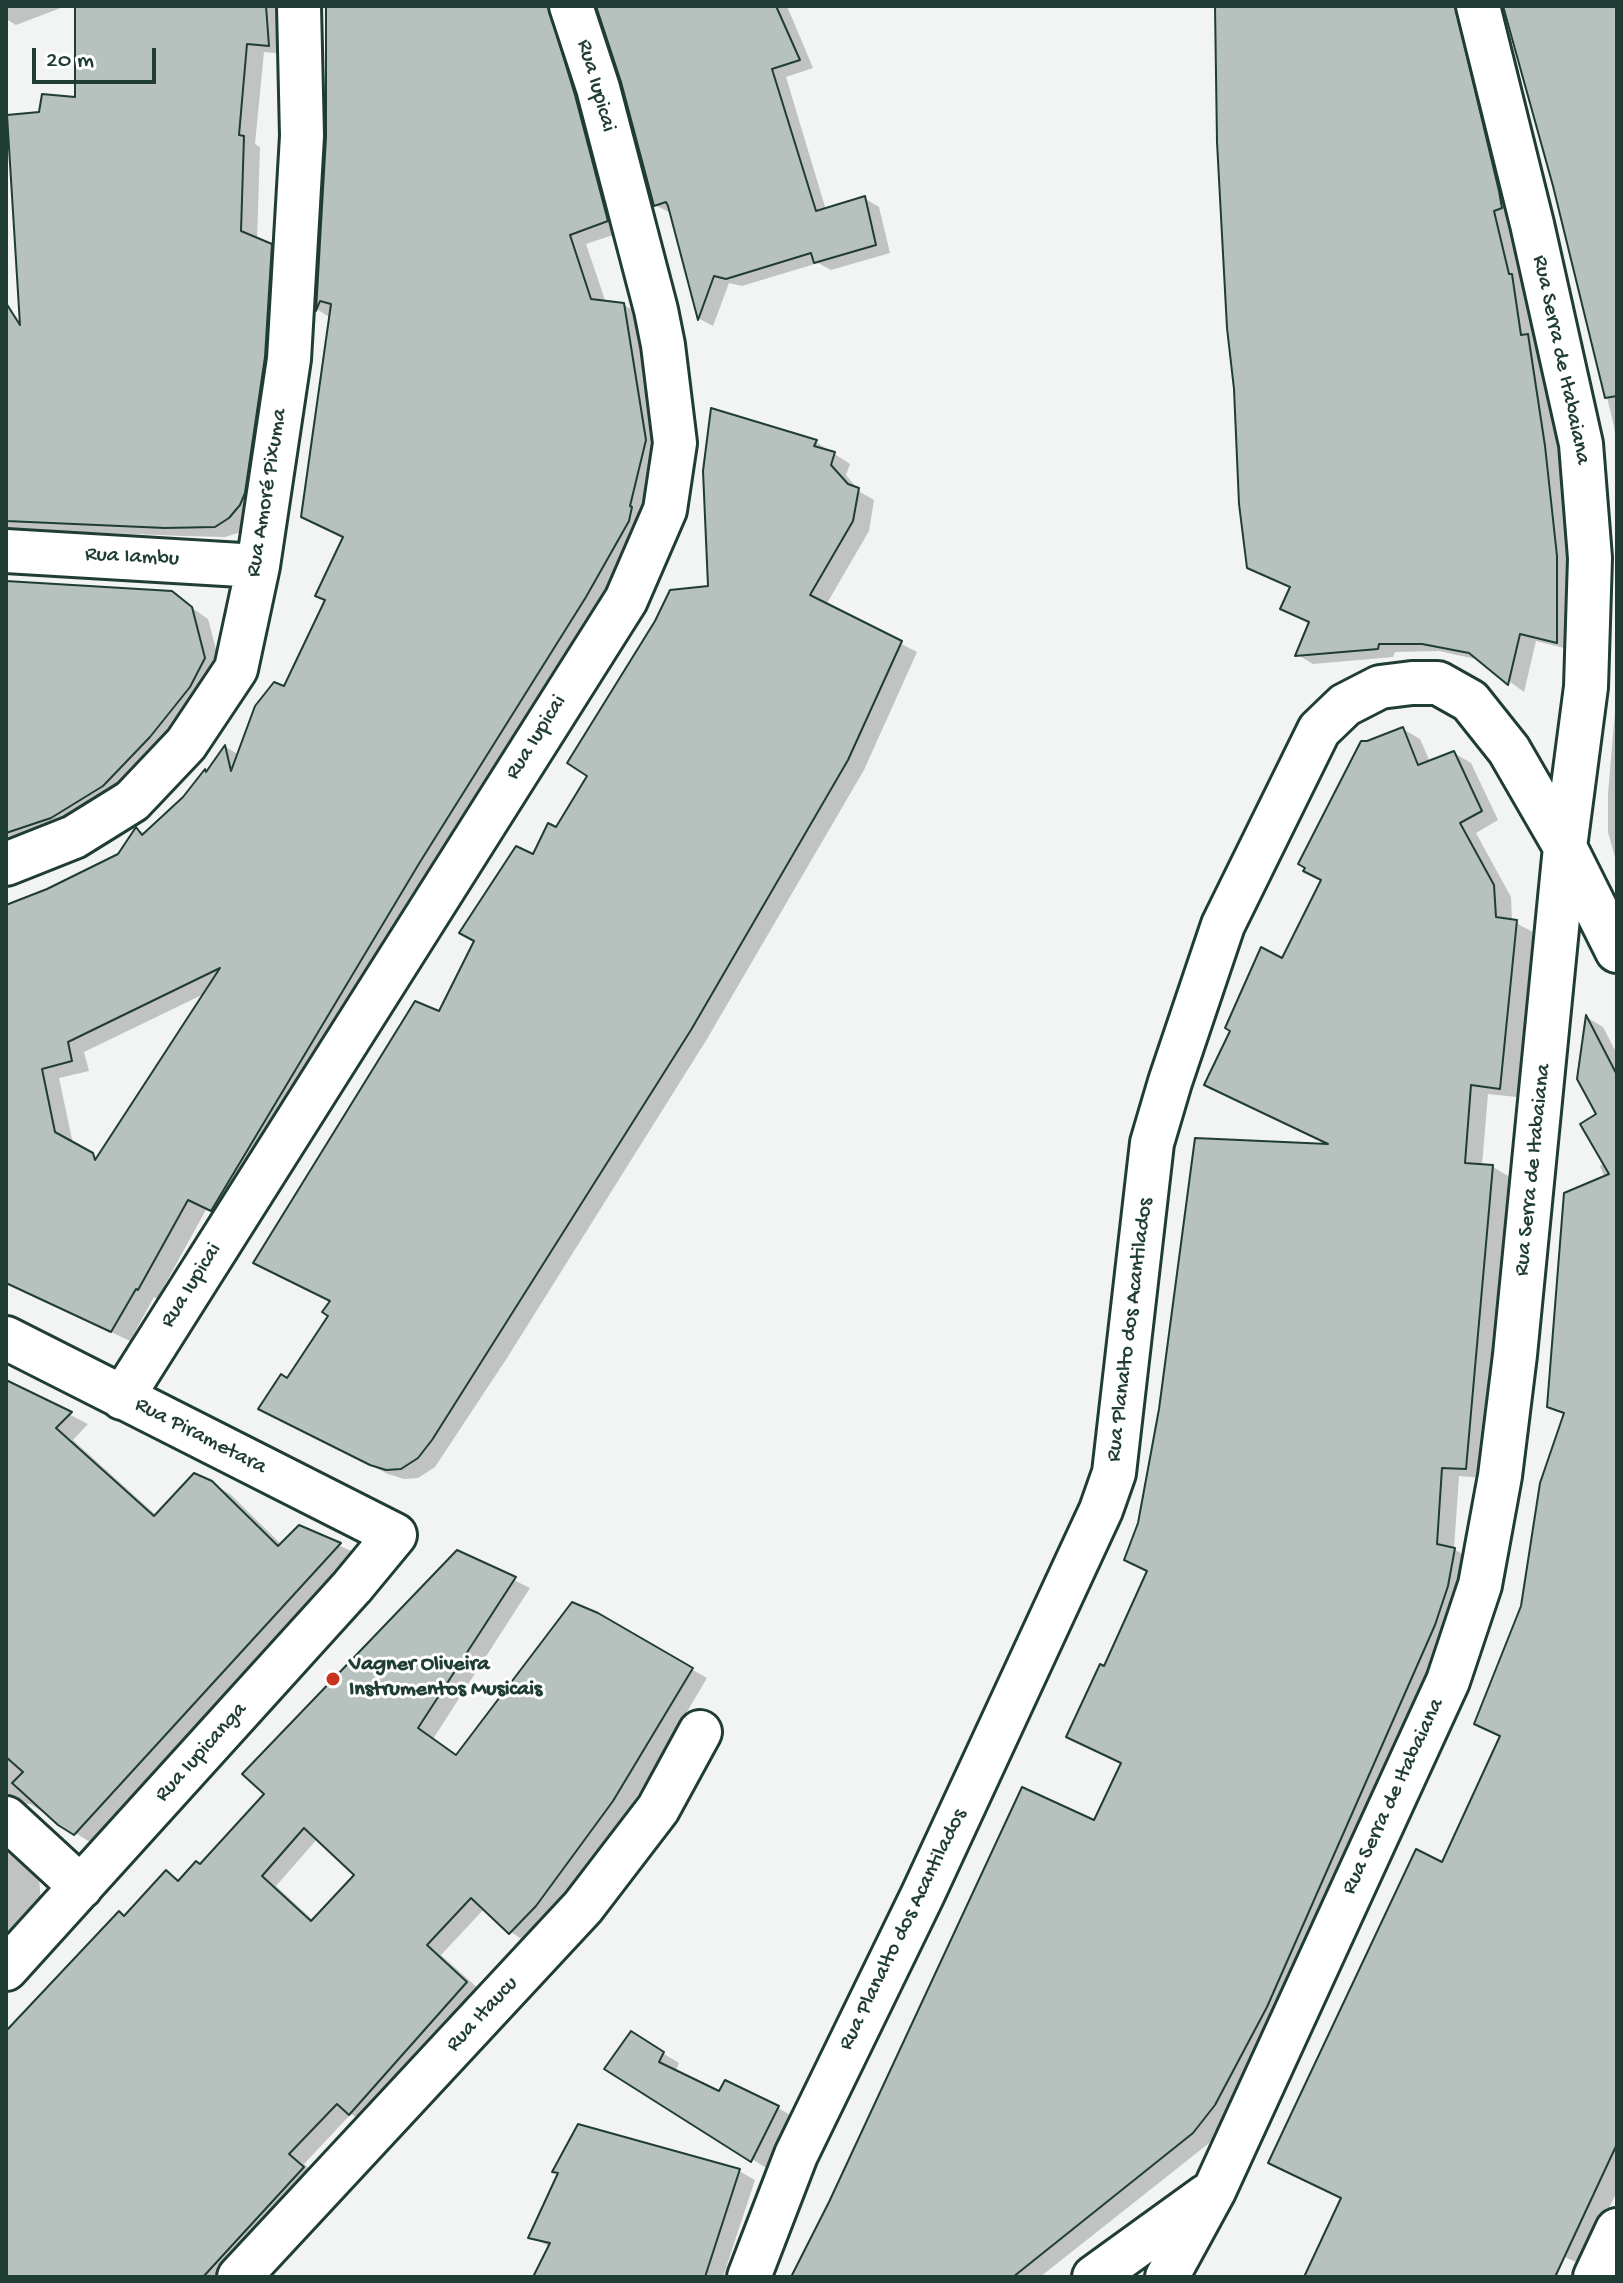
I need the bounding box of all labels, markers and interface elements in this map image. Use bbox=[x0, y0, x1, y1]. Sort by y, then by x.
scale bar bbox=[36, 32, 160, 82]
street label: Rua Iupicai bbox=[569, 37, 621, 135]
text: 20 m bbox=[46, 47, 94, 76]
street label: Rua Serra de Itabaiana bbox=[1525, 253, 1595, 467]
street label: Rua Amoré Pixuma bbox=[242, 407, 294, 579]
street label: Rua Iambu bbox=[84, 542, 180, 574]
street label: Rua Iupicai bbox=[501, 691, 573, 785]
street label: Rua Serra de Itabaiana bbox=[1510, 1063, 1558, 1277]
street label: Rua Planalto dos Acantilados bbox=[1102, 1197, 1160, 1463]
street label: Rua Iupicai bbox=[156, 1239, 228, 1333]
street label: Rua Pirametara bbox=[130, 1392, 270, 1482]
place label: Vagner Oliveira Instrumentos Musicais bbox=[349, 1653, 542, 1704]
marker: Vagner Oliveira Instrumentos Musicais bbox=[324, 1670, 342, 1688]
street label: Rua Serra de Itabaiana bbox=[1337, 1695, 1451, 1899]
street label: Rua Iupicanga bbox=[150, 1698, 254, 1808]
street label: Rua Planalto dos Acantilados bbox=[834, 1805, 974, 2055]
street label: Rua Itaucu bbox=[441, 1972, 525, 2058]

